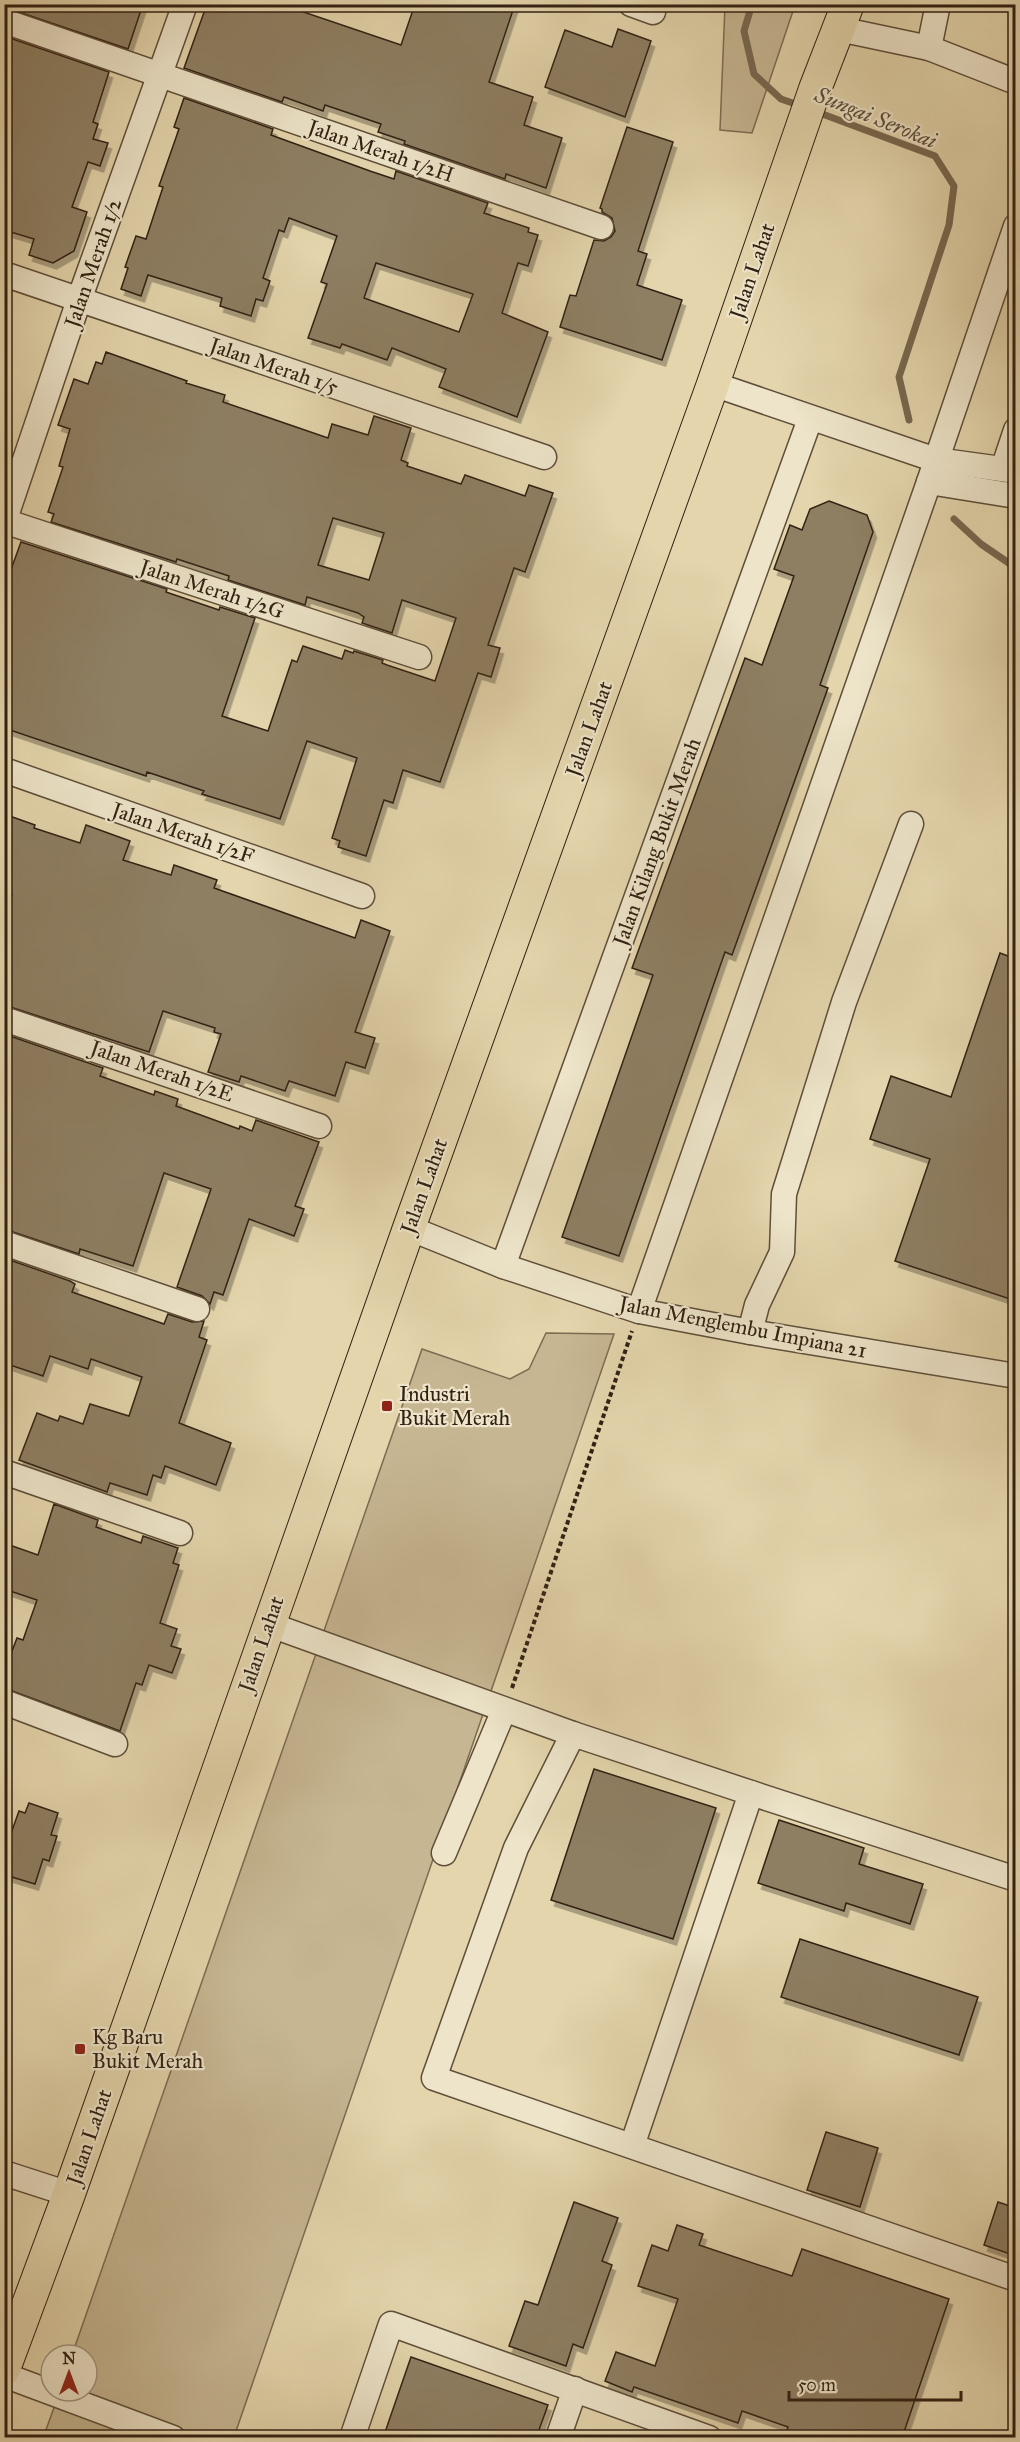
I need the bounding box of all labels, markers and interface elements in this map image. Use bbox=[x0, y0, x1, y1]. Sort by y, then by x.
water label: Sungai Serokai bbox=[810, 80, 941, 154]
street label: Jalan Merah 1/2H bbox=[303, 113, 458, 188]
street label: Jalan Merah 1/2 bbox=[58, 194, 127, 333]
street label: Jalan Lahat bbox=[723, 219, 781, 324]
street label: Jalan Merah 1/5 bbox=[204, 331, 342, 400]
street label: Jalan Merah 1/2G bbox=[135, 553, 287, 625]
street label: Jalan Lahat bbox=[559, 677, 618, 782]
street label: Jalan Kilang Bukit Merah bbox=[607, 734, 707, 951]
street label: Jalan Merah 1/2F bbox=[107, 796, 258, 870]
street label: Jalan Merah 1/2E bbox=[85, 1034, 237, 1108]
street label: Jalan Lahat bbox=[394, 1134, 453, 1239]
street label: Jalan Menglembu Impiana 21 bbox=[615, 1290, 869, 1364]
place label: Industri Bukit Merah bbox=[399, 1381, 510, 1431]
marker: Industri Bukit Merah bbox=[380, 1399, 394, 1413]
street label: Jalan Lahat bbox=[232, 1592, 290, 1697]
place label: Kg Baru Bukit Merah bbox=[92, 2024, 203, 2074]
marker: Kg Baru Bukit Merah bbox=[73, 2042, 87, 2056]
street label: Jalan Lahat bbox=[60, 2085, 118, 2190]
north arrow bbox=[39, 2343, 99, 2403]
text: N bbox=[62, 2349, 76, 2368]
scale bar bbox=[789, 2364, 962, 2402]
text: 50 m bbox=[798, 2374, 836, 2396]

